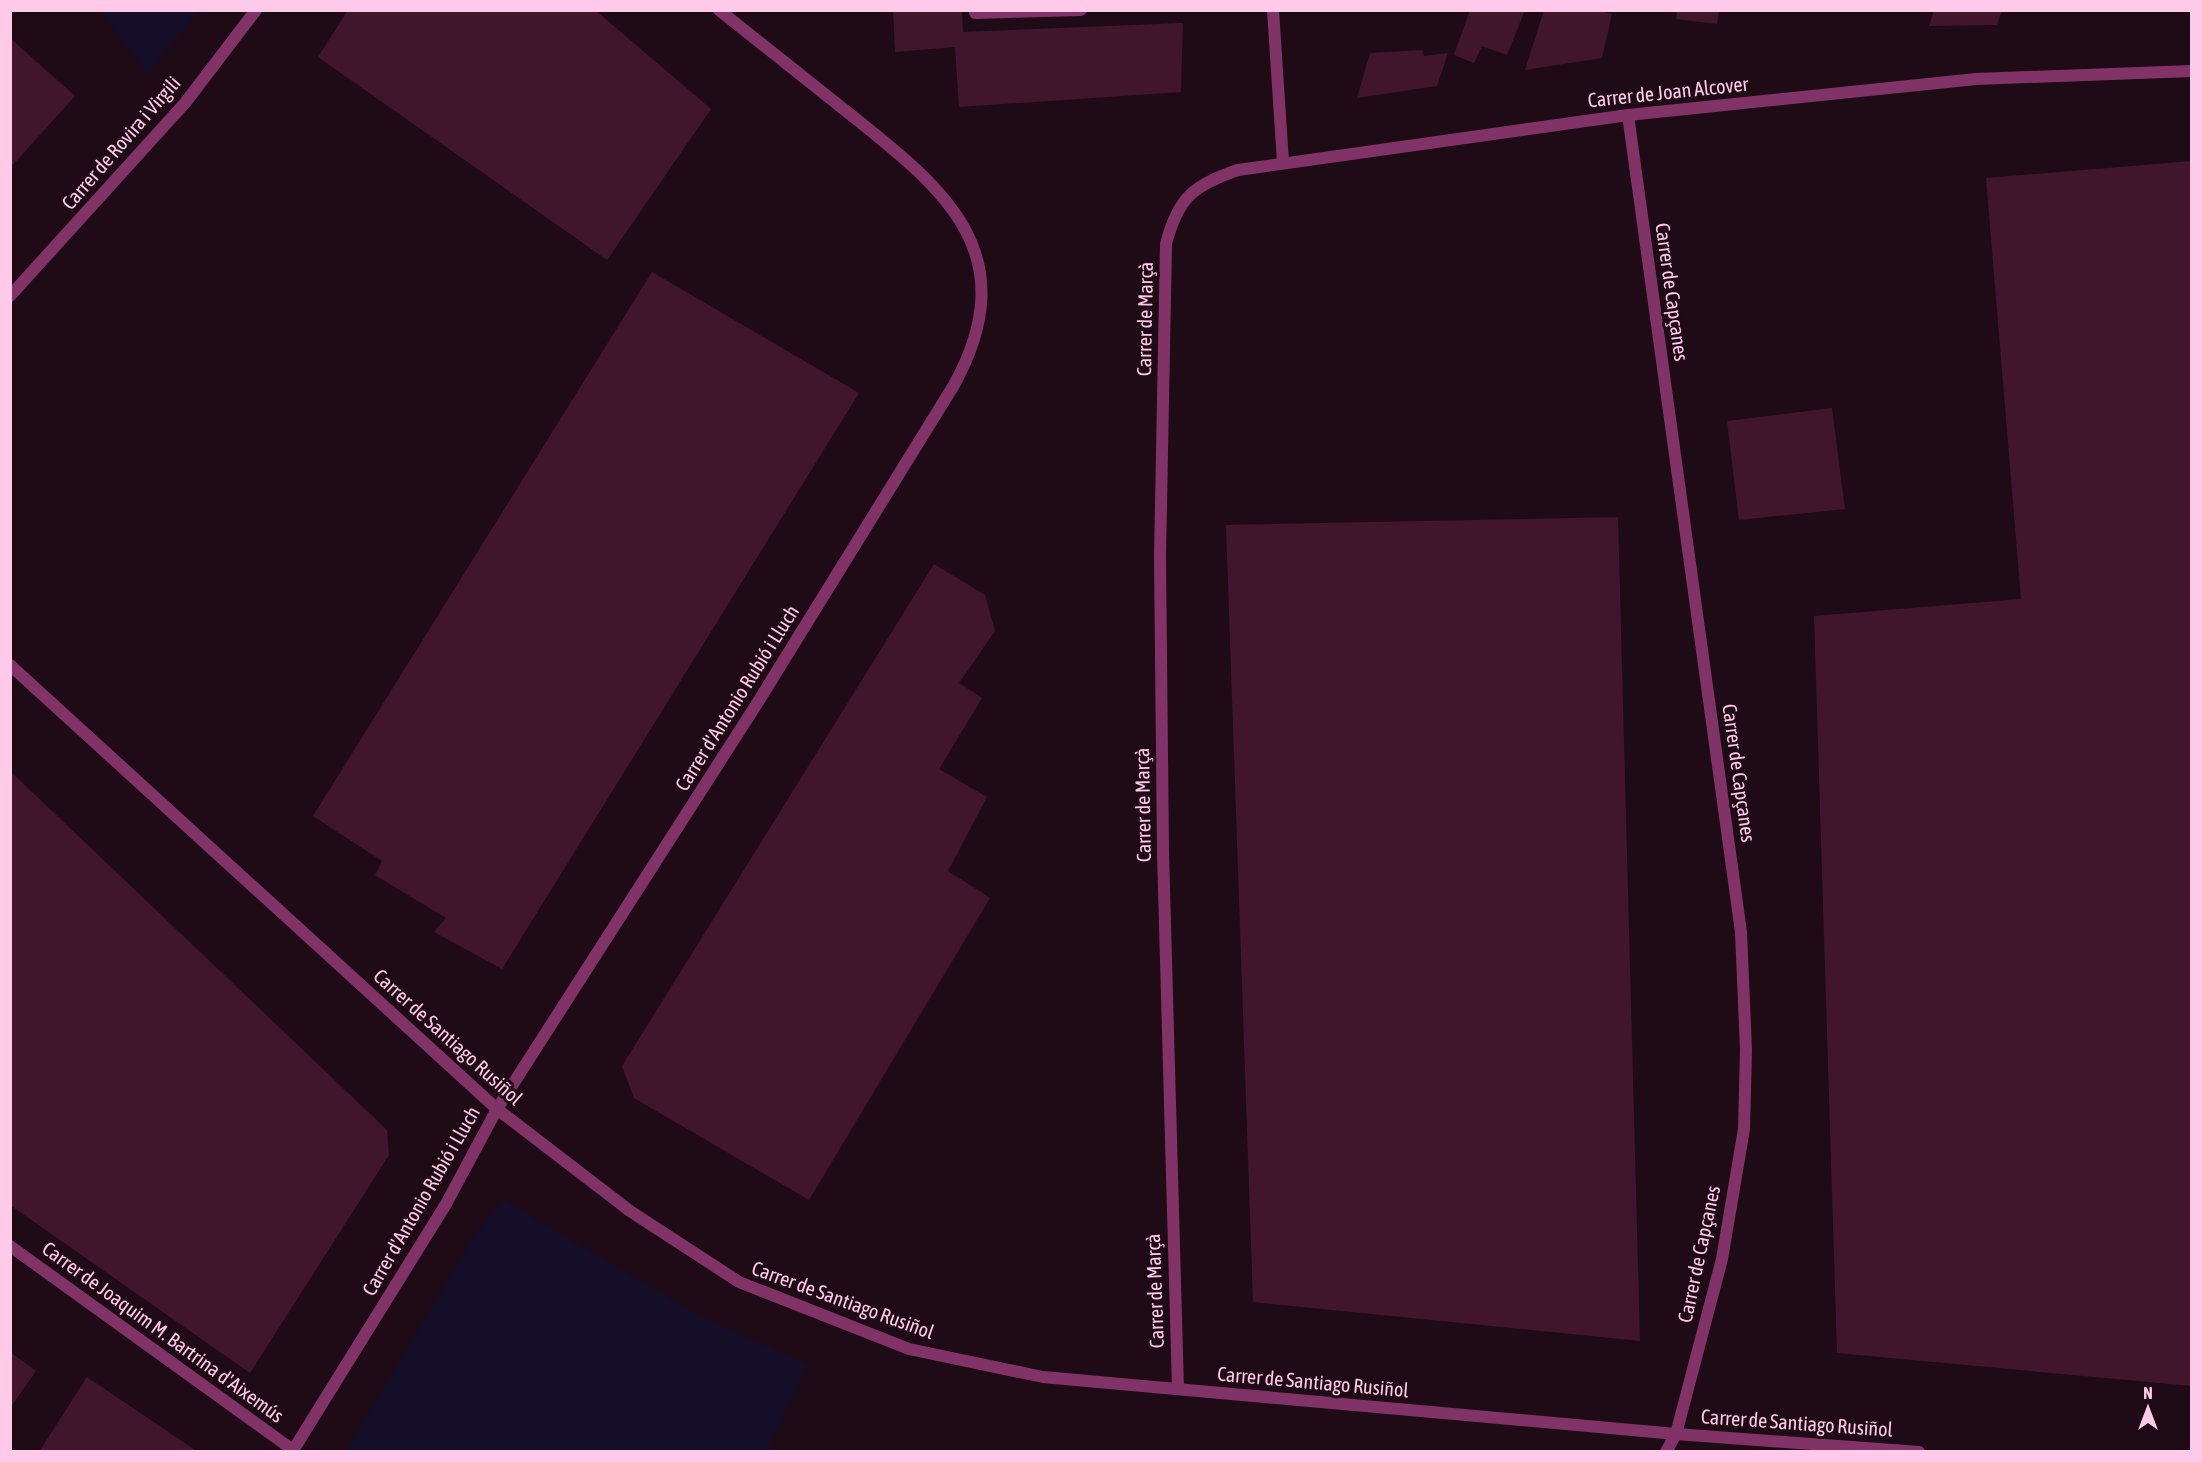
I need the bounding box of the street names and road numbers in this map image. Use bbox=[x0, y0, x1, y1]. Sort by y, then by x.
street label: Carrer de Rovira i Virgili bbox=[57, 71, 185, 214]
street label: Carrer de Joan Alcover bbox=[1587, 72, 1750, 111]
street label: Carrer de Capçanes bbox=[1651, 221, 1694, 363]
street label: Carrer de Marçà bbox=[1132, 262, 1157, 376]
street label: Carrer d'Antonio Rubió i Lluch bbox=[670, 601, 803, 795]
street label: Carrer de Capçanes bbox=[1718, 702, 1761, 844]
street label: Carrer de Marçà bbox=[1130, 748, 1155, 862]
street label: Carrer de Santiago Rusiñol bbox=[369, 964, 528, 1110]
street label: Carrer d'Antonio Rubió i Lluch bbox=[357, 1102, 484, 1299]
street label: Carrer de Capçanes bbox=[1673, 1183, 1724, 1324]
street label: Carrer de Marçà bbox=[1141, 1233, 1168, 1349]
street label: Carrer de Joaquim M. Bartrina d'Aixemús bbox=[38, 1236, 288, 1427]
street label: Carrer de Santiago Rusiñol bbox=[749, 1256, 938, 1343]
street label: Carrer de Santiago Rusiñol bbox=[1216, 1362, 1410, 1401]
street label: Carrer de Santiago Rusiñol bbox=[1700, 1404, 1894, 1441]

